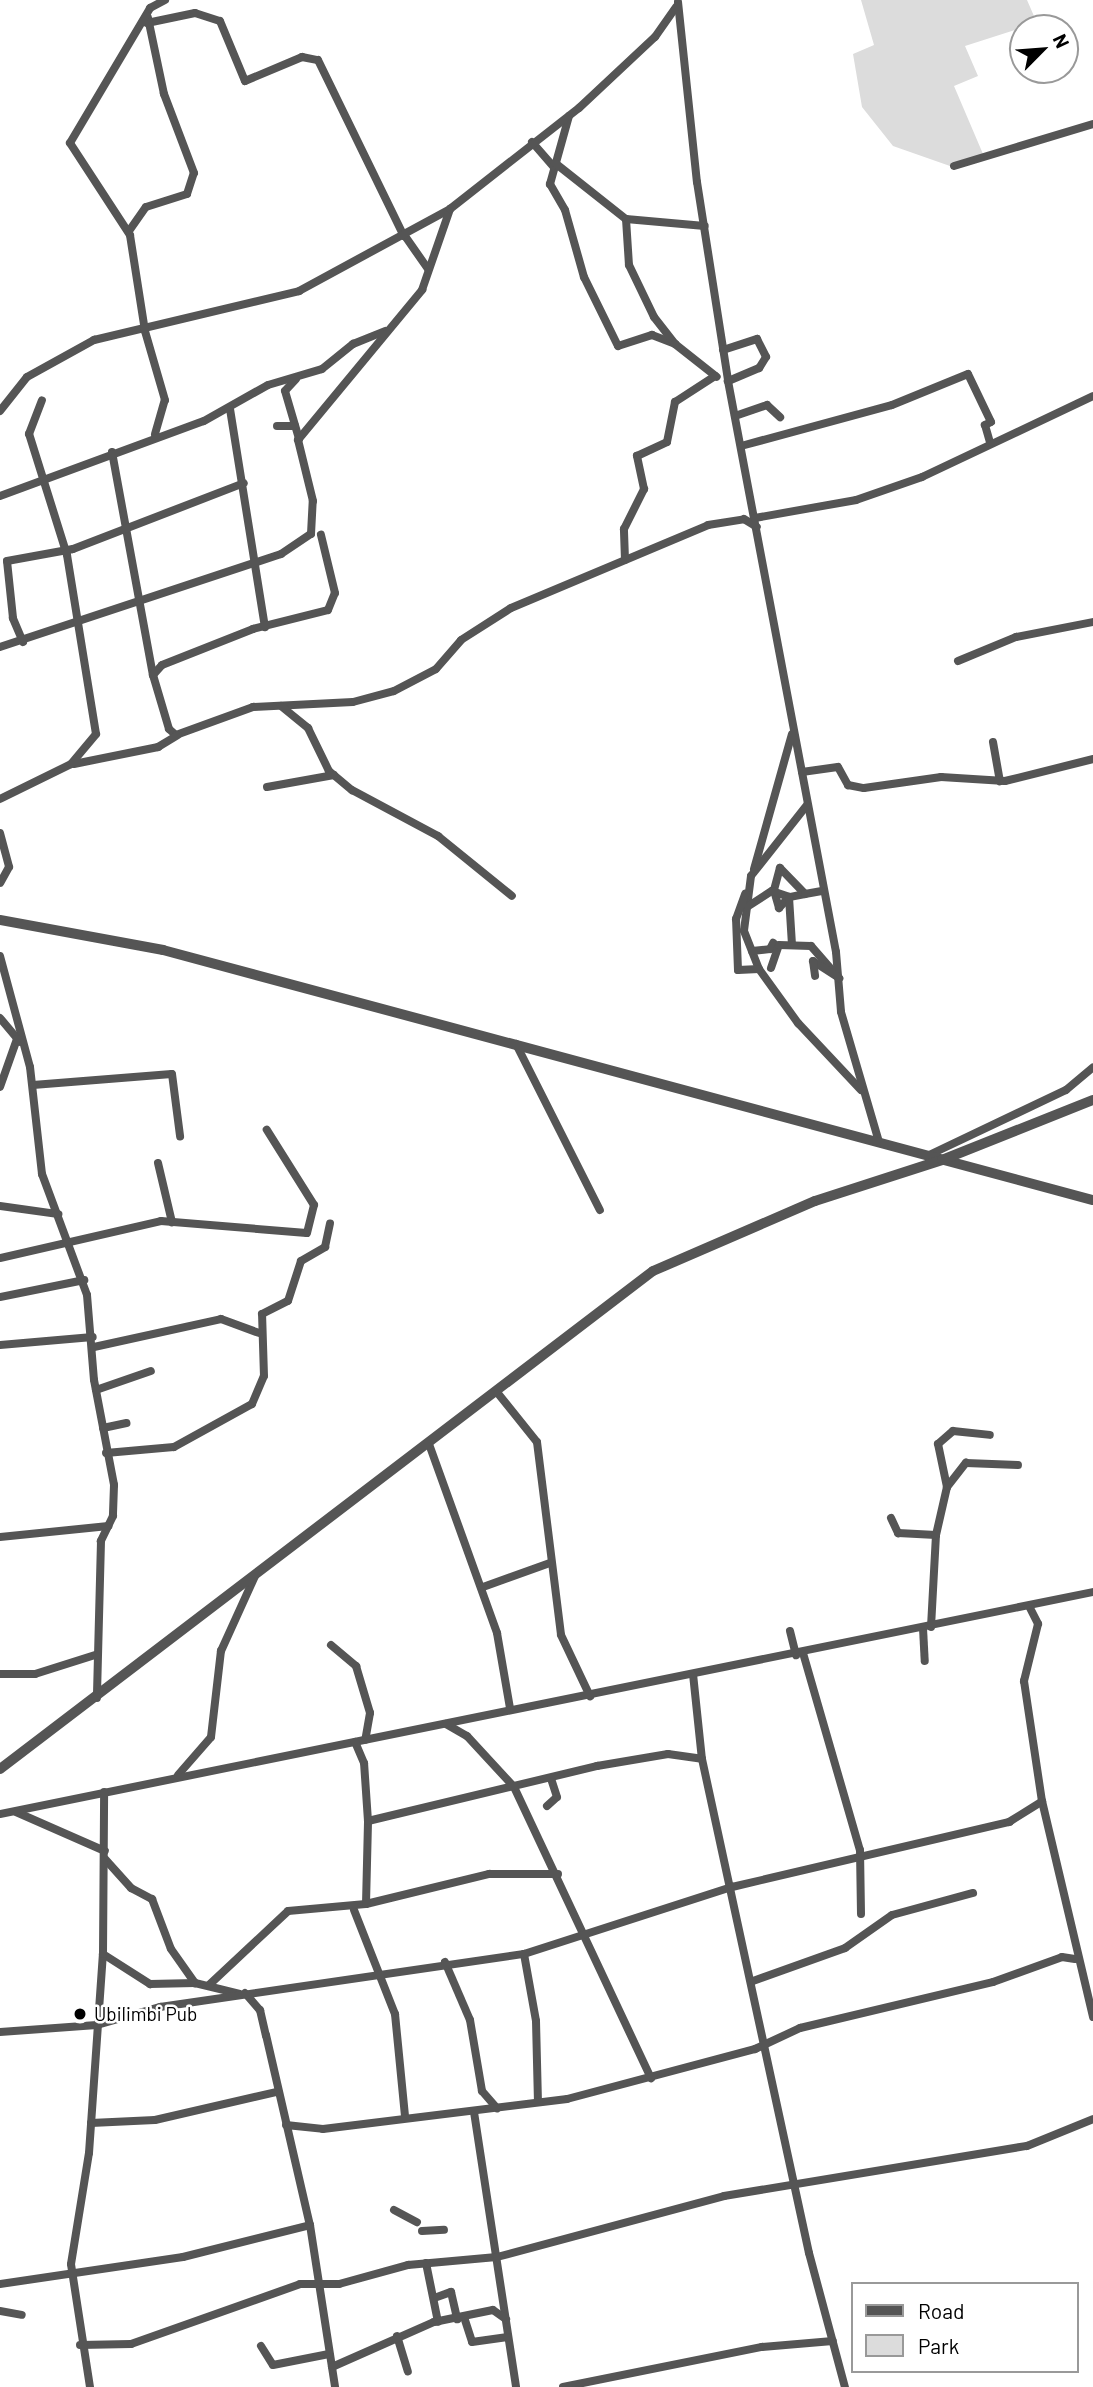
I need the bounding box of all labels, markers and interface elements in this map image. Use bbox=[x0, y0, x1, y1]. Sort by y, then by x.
north arrow bbox=[1009, 14, 1079, 84]
text: N bbox=[1049, 30, 1075, 51]
place label: Ubilimbi Pub bbox=[94, 2003, 197, 2025]
marker: Ubilimbi Pub bbox=[72, 2006, 88, 2022]
legend bbox=[852, 2282, 1079, 2373]
text: Road bbox=[918, 2298, 964, 2323]
text: Park bbox=[918, 2333, 959, 2358]

